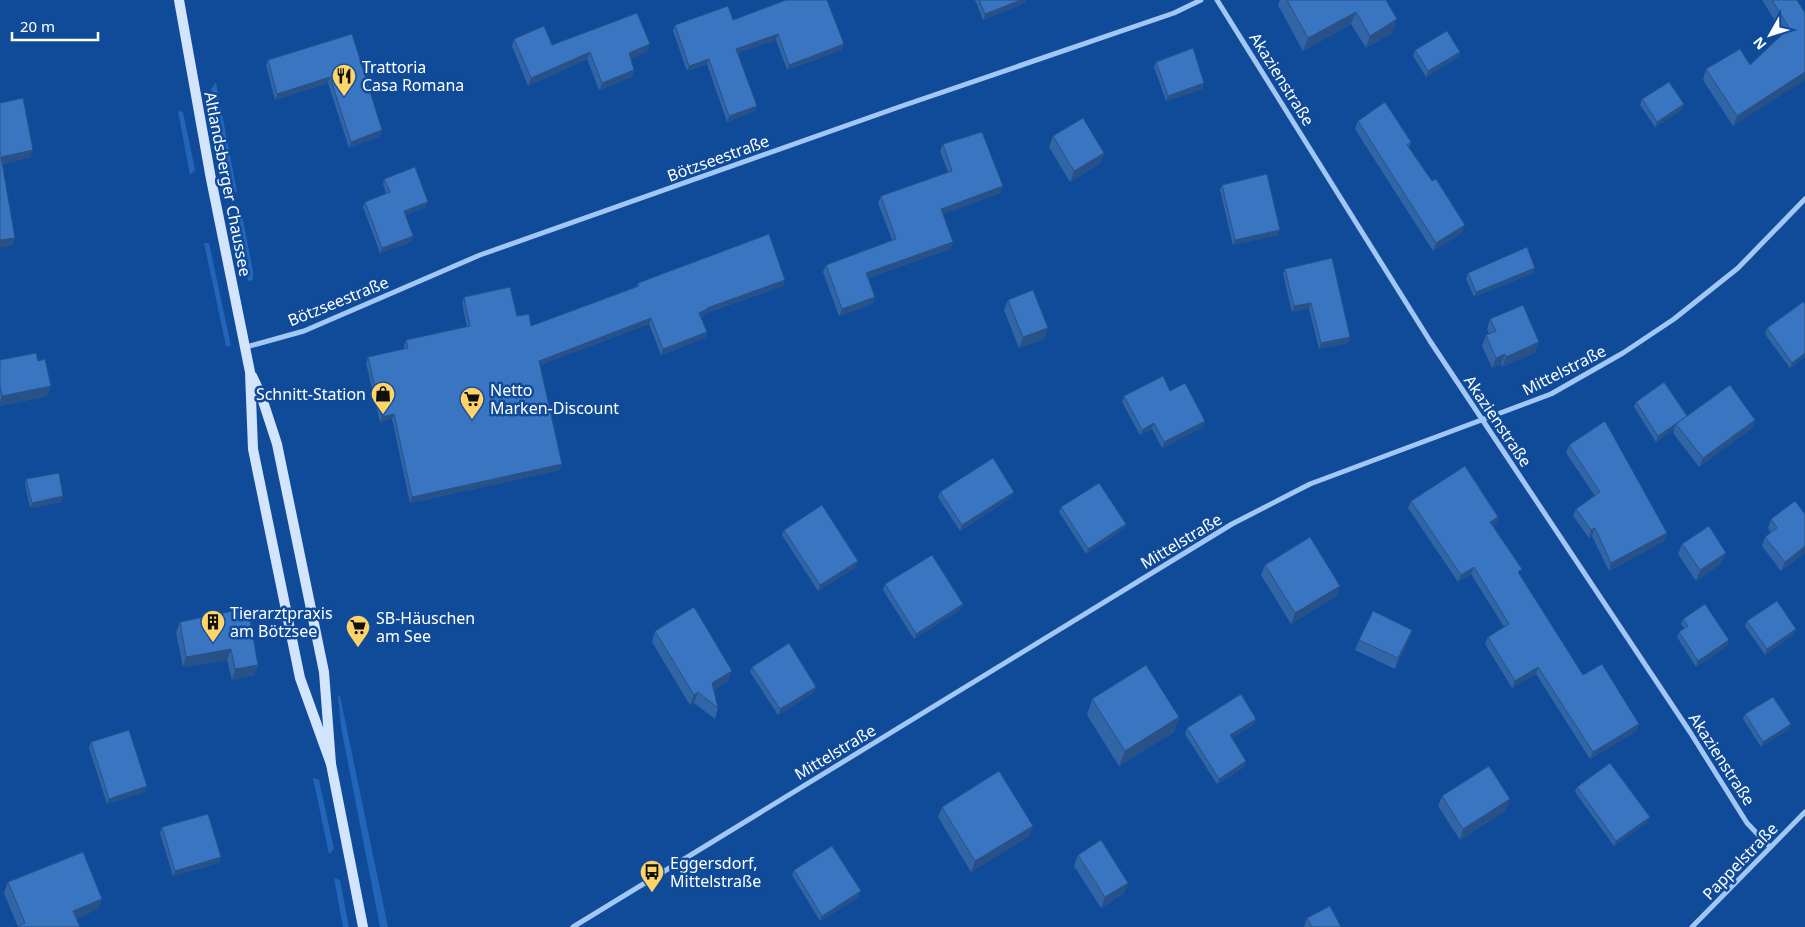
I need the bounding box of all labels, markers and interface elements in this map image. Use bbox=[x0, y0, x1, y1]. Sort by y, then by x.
scale bar bbox=[12, 10, 99, 42]
north arrow bbox=[1745, 10, 1795, 60]
text: 20 m bbox=[20, 16, 55, 36]
street label: Akazienstraße bbox=[1245, 28, 1319, 130]
text: N bbox=[1749, 33, 1770, 54]
place label: Trattoria Casa Romana bbox=[362, 56, 464, 96]
restaurant icon: Trattoria Casa Romana bbox=[331, 63, 357, 97]
street label: Altlandsberger Chaussee bbox=[199, 90, 257, 278]
street label: Bötzseestraße bbox=[664, 129, 772, 187]
street label: Bötzseestraße bbox=[284, 271, 392, 331]
street label: Mittelstraße bbox=[1518, 340, 1610, 400]
street label: Akazienstraße bbox=[1459, 371, 1537, 471]
place label: Netto Marken-Discount bbox=[490, 379, 619, 419]
shop icon: Schnitt-Station bbox=[370, 381, 396, 415]
place label: Schnitt-Station bbox=[256, 383, 366, 405]
supermarket icon: Netto Marken-Discount bbox=[459, 386, 485, 420]
street label: Mittelstraße bbox=[1136, 508, 1226, 574]
place label: Tierarztpraxis am Bötzsee bbox=[230, 602, 333, 642]
place label: SB-Häuschen am See bbox=[376, 607, 475, 647]
building icon: Tierarztpraxis am Bötzsee bbox=[200, 609, 226, 643]
supermarket icon: SB-Häuschen am See bbox=[345, 614, 371, 648]
street label: Akazienstraße bbox=[1684, 709, 1760, 809]
street label: Mittelstraße bbox=[790, 719, 880, 785]
street label: Pappelstraße bbox=[1698, 818, 1782, 904]
place label: Eggersdorf, Mittelstraße bbox=[670, 852, 761, 892]
bus stop icon: Eggersdorf, Mittelstraße bbox=[639, 859, 665, 893]

